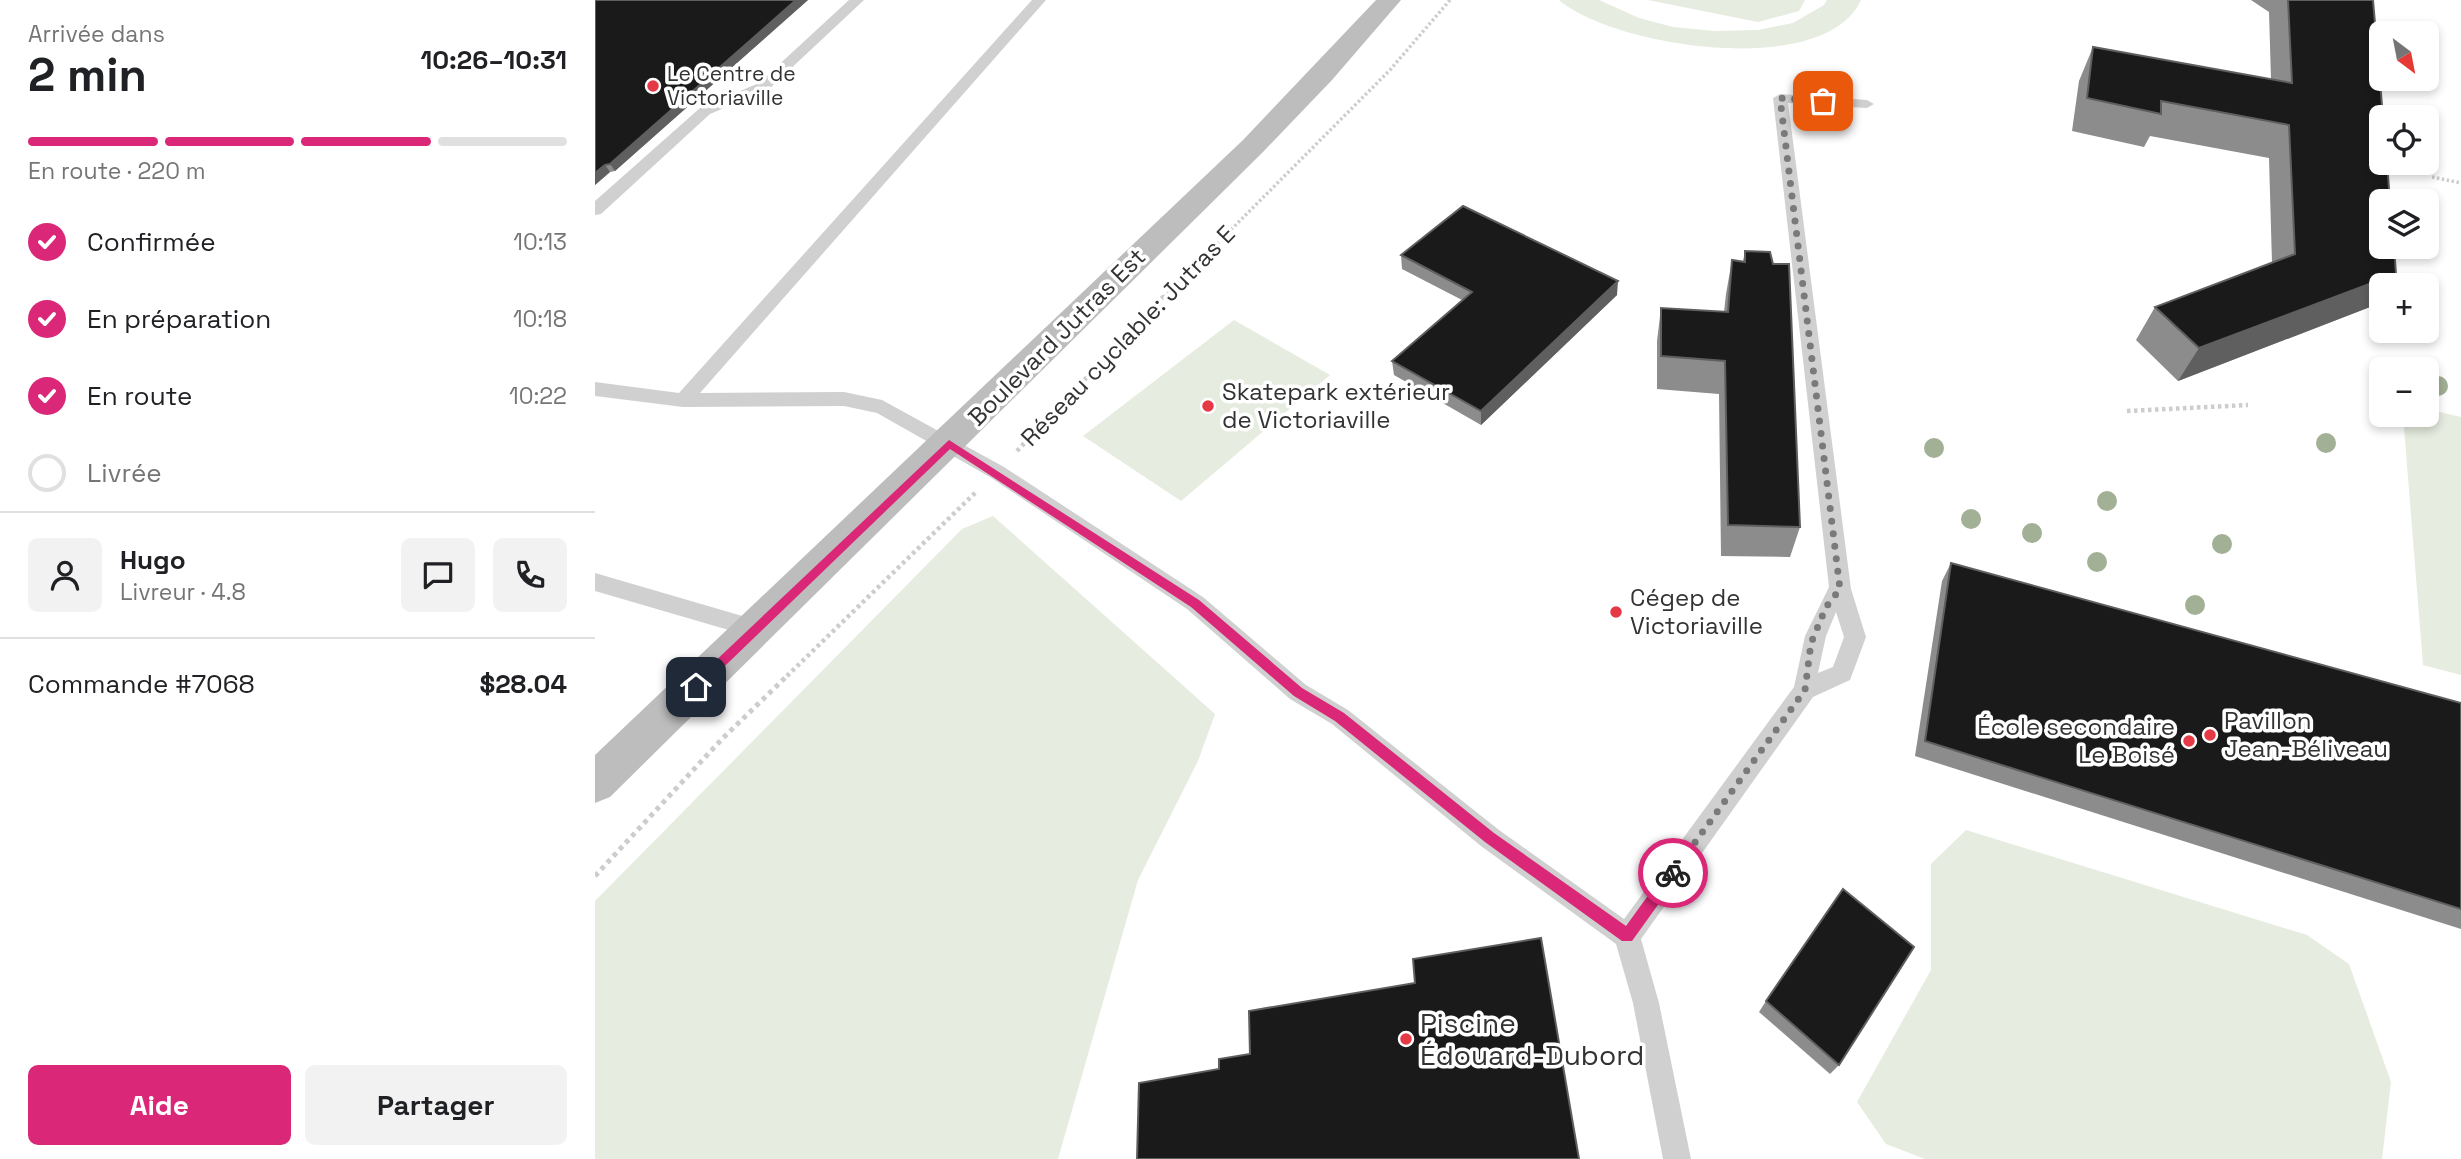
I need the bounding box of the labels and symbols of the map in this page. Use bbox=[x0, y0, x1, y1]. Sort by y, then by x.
north arrow bbox=[2369, 21, 2439, 91]
place label: Le Centre de Victoriaville bbox=[667, 60, 796, 111]
pin bbox=[1793, 71, 1853, 131]
marker: Le Centre de Victoriaville bbox=[645, 78, 661, 94]
street label: Réseau cyclable: Jutras E bbox=[1014, 219, 1241, 453]
street label: Boulevard Jutras Est bbox=[961, 241, 1152, 432]
place label: Skatepark extérieur de Victoriaville bbox=[1222, 376, 1450, 435]
marker: Skatepark extérieur de Victoriaville bbox=[1200, 398, 1216, 414]
place label: Cégep de Victoriaville bbox=[1630, 582, 1763, 641]
marker: Cégep de Victoriaville bbox=[1608, 604, 1624, 620]
pin bbox=[666, 657, 726, 717]
place label: Pavillon Jean-Béliveau bbox=[2224, 705, 2388, 764]
place label: École secondaire Le Boisé bbox=[1977, 711, 2175, 770]
marker: Pavillon Jean-Béliveau bbox=[2202, 727, 2218, 743]
marker: École secondaire Le Boisé bbox=[2181, 733, 2197, 749]
courier bbox=[1638, 838, 1708, 908]
place label: Piscine Édouard-Dubord bbox=[1420, 1005, 1644, 1073]
marker: Piscine Édouard-Dubord bbox=[1398, 1031, 1414, 1047]

